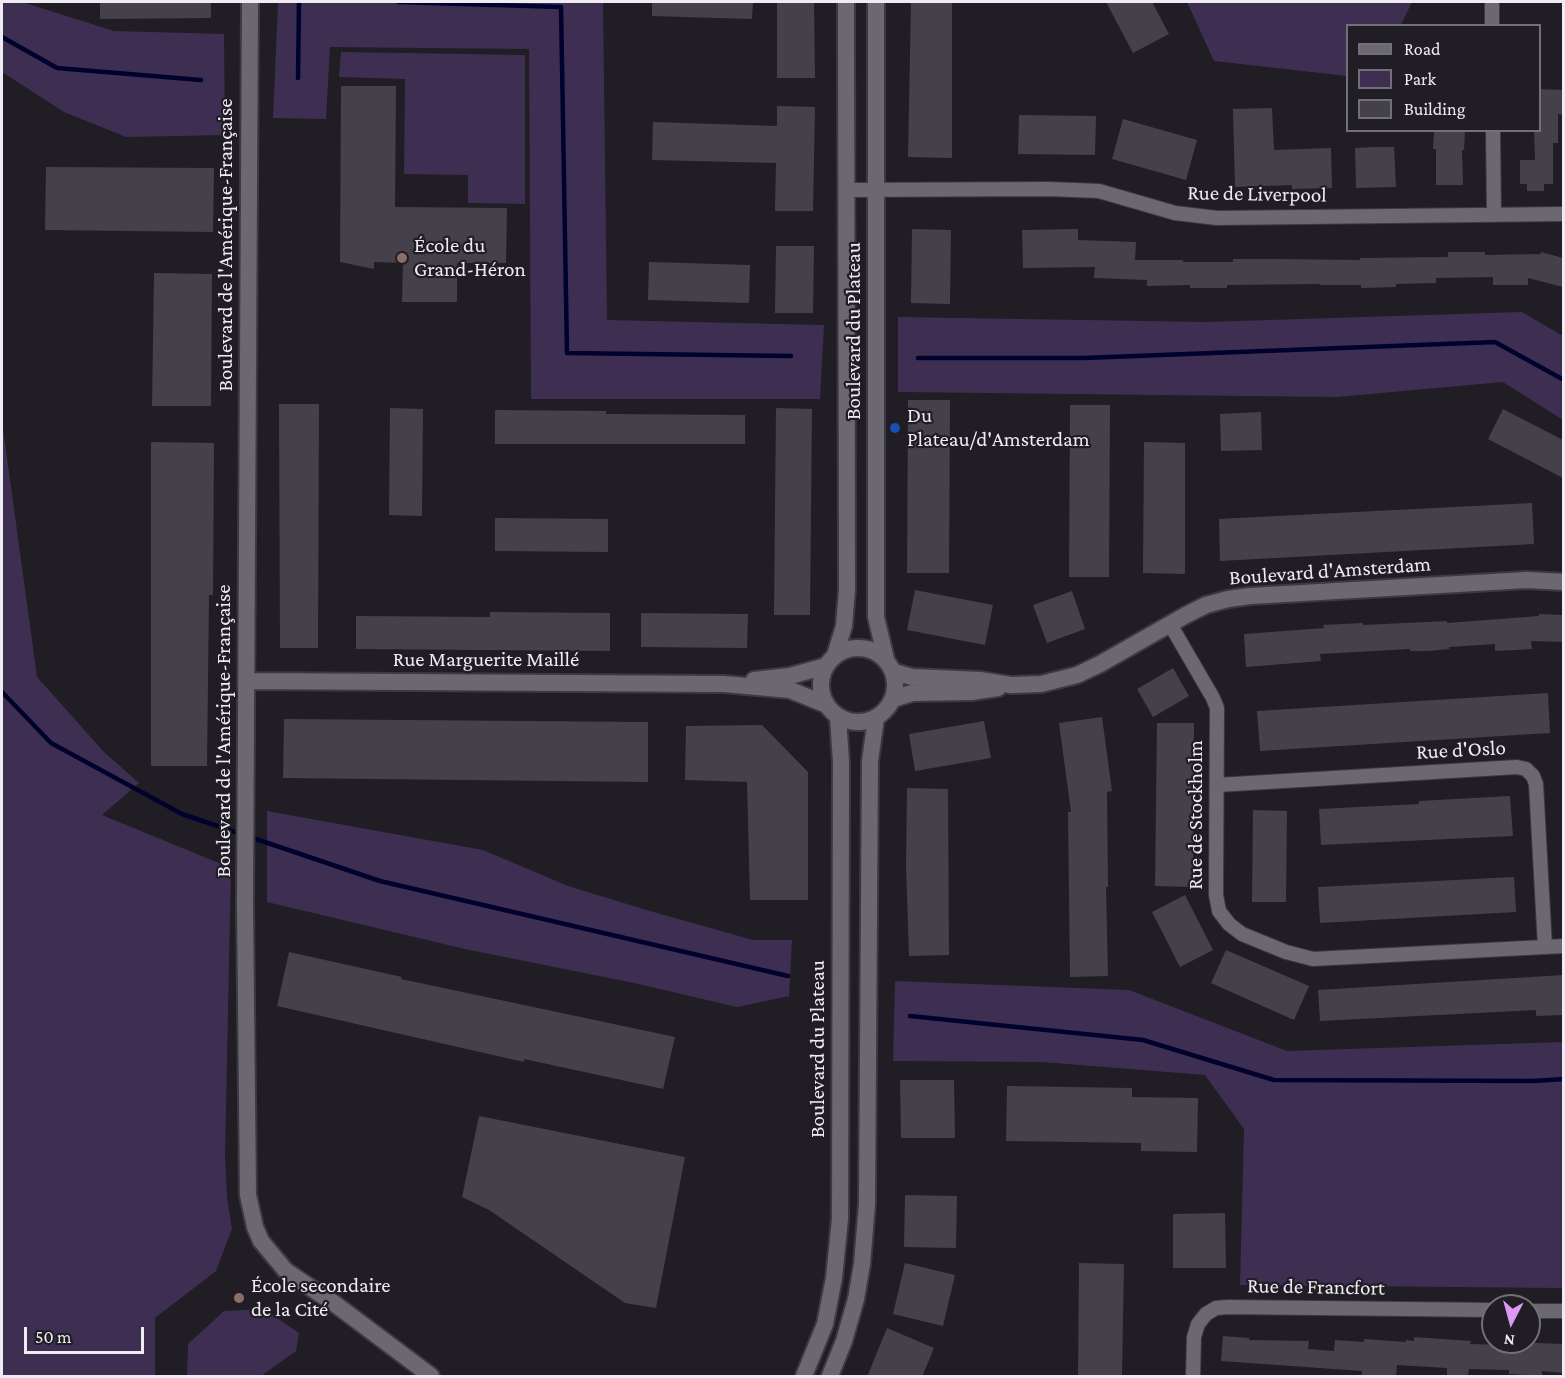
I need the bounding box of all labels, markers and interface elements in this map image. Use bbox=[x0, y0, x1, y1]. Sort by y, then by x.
legend bbox=[1346, 24, 1541, 132]
text: Road bbox=[1404, 39, 1441, 59]
text: Park bbox=[1404, 69, 1436, 89]
street label: Boulevard de l'Amérique-Française bbox=[213, 98, 239, 392]
text: Building bbox=[1404, 99, 1465, 119]
street label: Rue de Liverpool bbox=[1187, 180, 1327, 208]
place label: École du Grand-Héron bbox=[414, 233, 526, 283]
street label: Boulevard du Plateau bbox=[841, 242, 867, 420]
marker: École du Grand-Héron bbox=[395, 251, 409, 265]
place label: Du Plateau/d'Amsterdam bbox=[907, 403, 1090, 453]
marker: Du Plateau/d'Amsterdam bbox=[888, 421, 902, 435]
street label: Boulevard d'Amsterdam bbox=[1228, 551, 1432, 591]
street label: Boulevard de l'Amérique-Française bbox=[211, 584, 237, 878]
street label: Rue Marguerite Maillé bbox=[393, 647, 579, 673]
street label: Rue d'Oslo bbox=[1416, 735, 1506, 765]
street label: Rue de Stockholm bbox=[1183, 740, 1209, 890]
street label: Boulevard du Plateau bbox=[805, 960, 831, 1138]
place label: École secondaire de la Cité bbox=[251, 1273, 390, 1323]
street label: Rue de Francfort bbox=[1247, 1273, 1385, 1301]
marker: École secondaire de la Cité bbox=[232, 1291, 246, 1305]
north arrow bbox=[1481, 1294, 1541, 1354]
scale bar bbox=[27, 1315, 147, 1353]
text: 50 m bbox=[35, 1327, 72, 1347]
text: N bbox=[1503, 1331, 1516, 1349]

